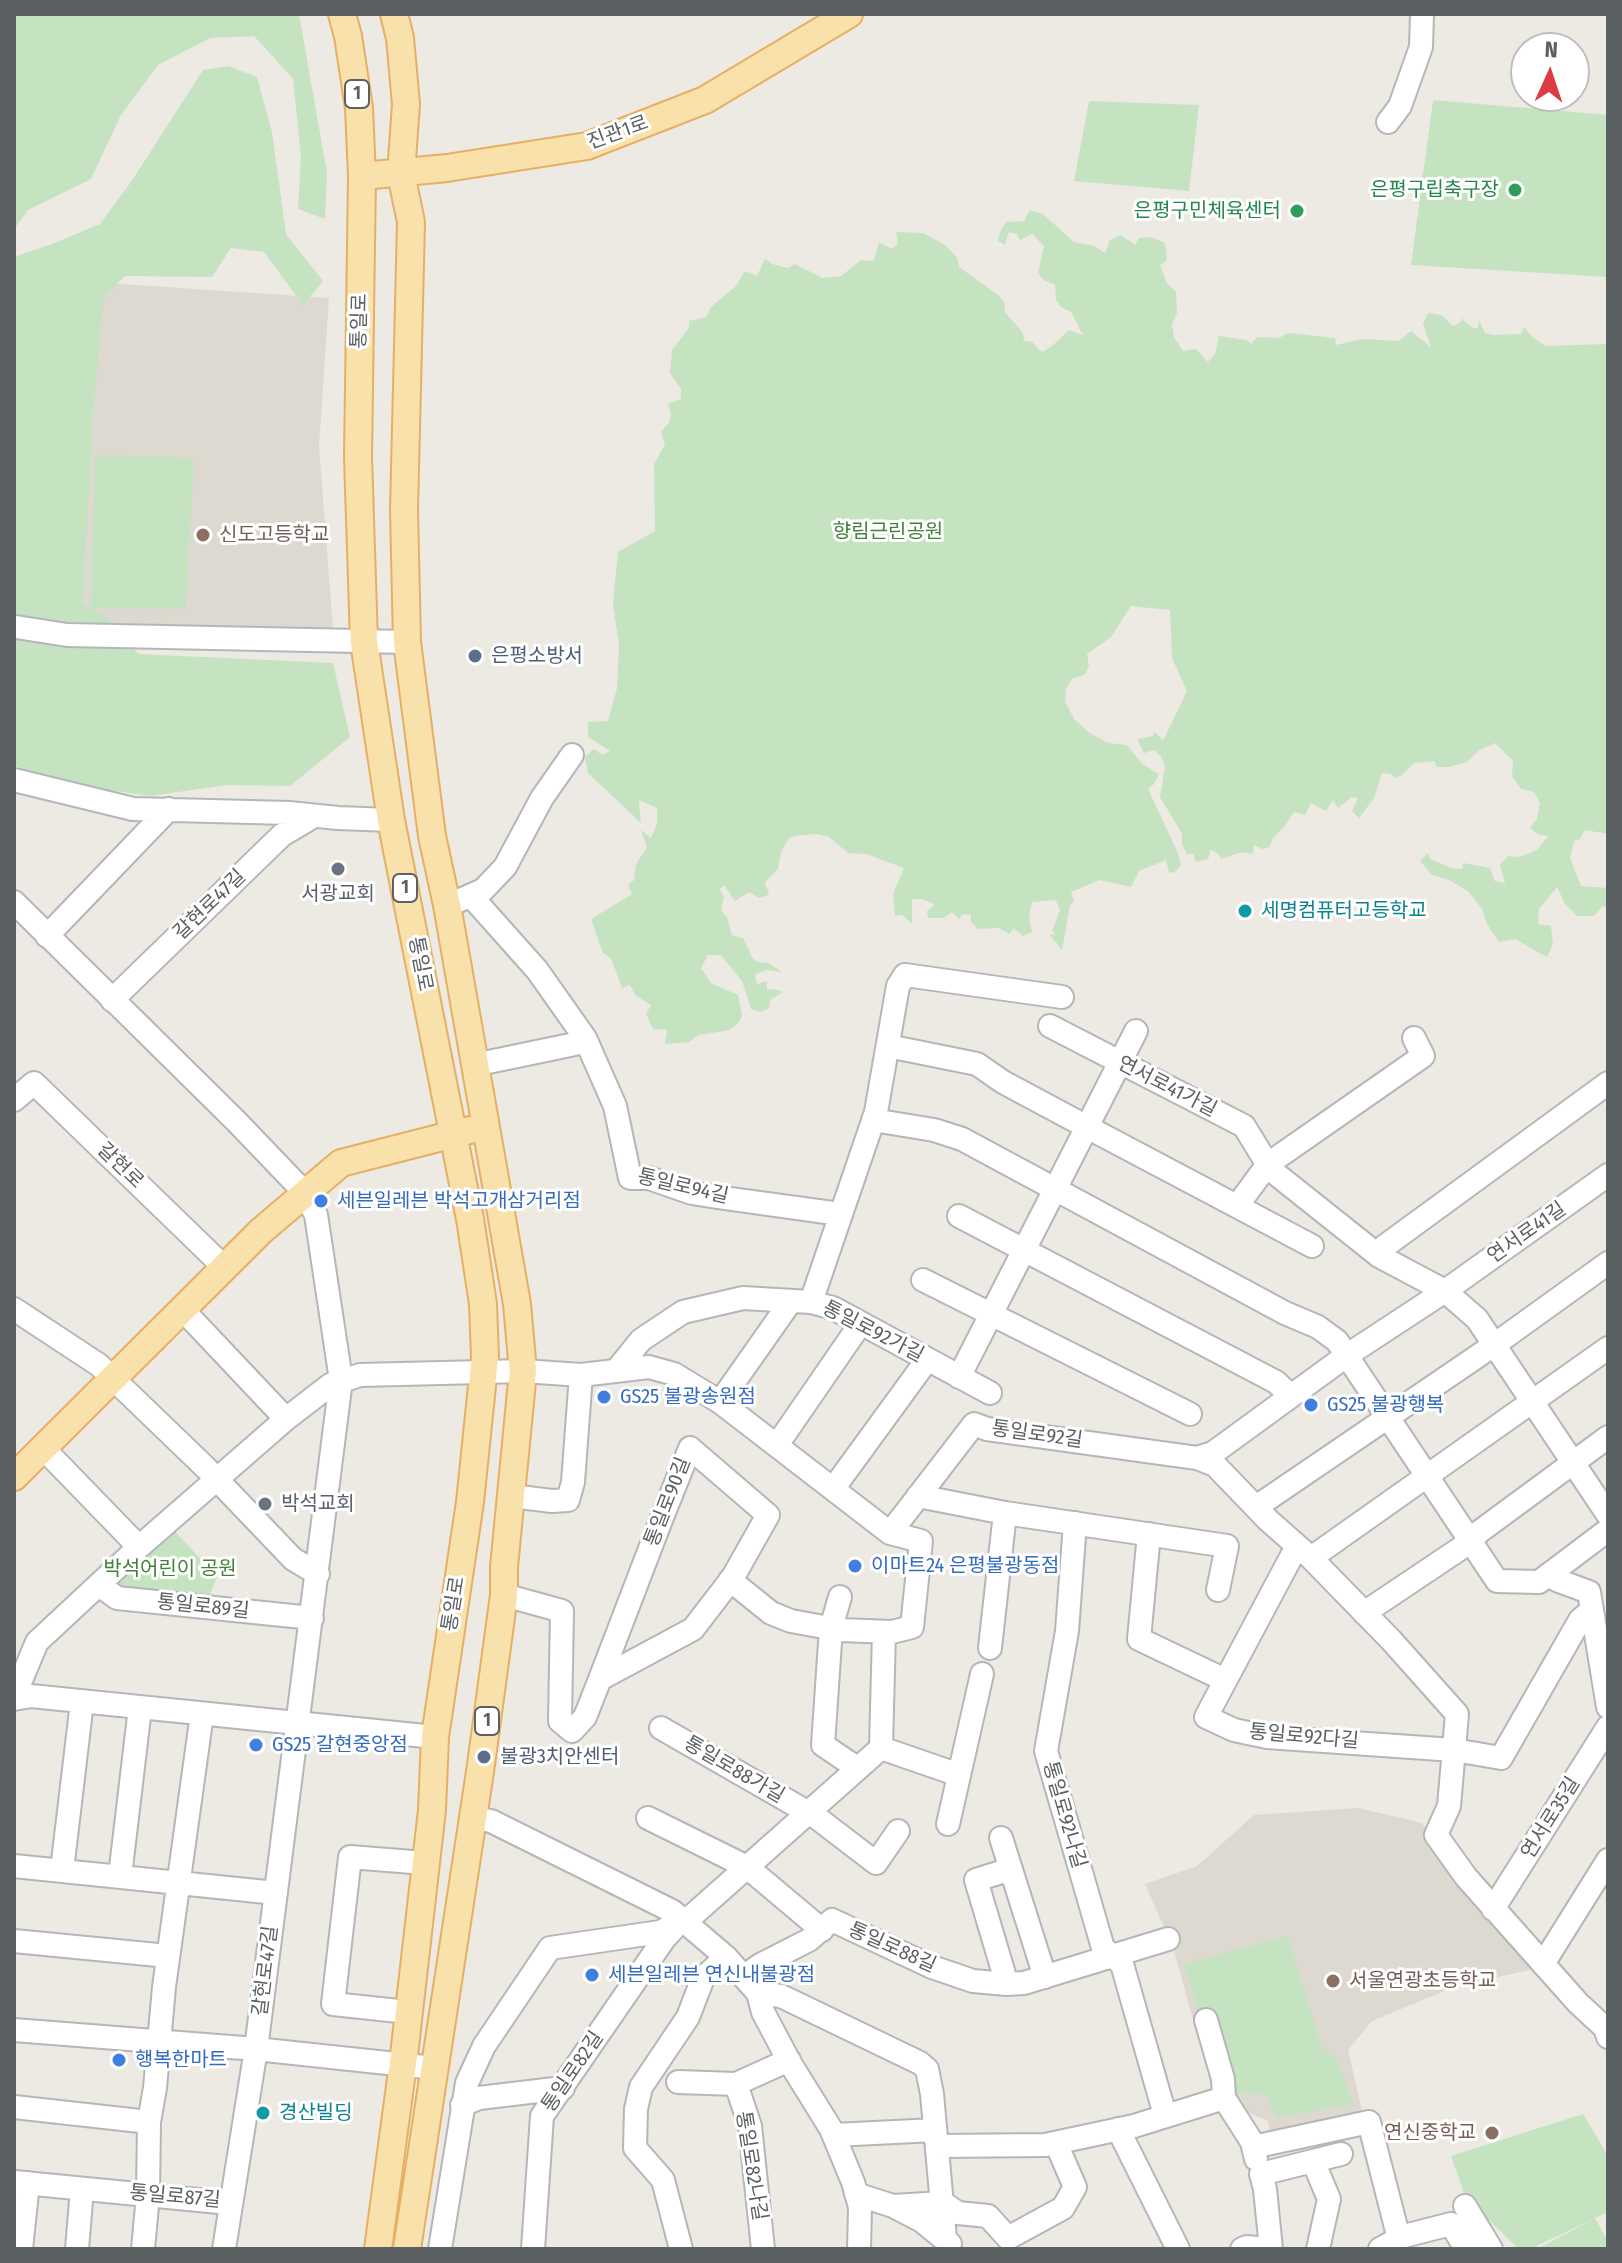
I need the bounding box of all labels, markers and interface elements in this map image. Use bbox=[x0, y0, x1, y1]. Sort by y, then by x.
north arrow bbox=[1510, 32, 1590, 112]
text: N bbox=[1544, 36, 1558, 63]
road number: 1 bbox=[345, 80, 369, 108]
street label: 진관1로 bbox=[584, 111, 652, 155]
place label: 은평구립축구장 bbox=[1370, 178, 1499, 202]
marker: 은평구립축구장 bbox=[1506, 181, 1524, 199]
place label: 은평구민체육센터 bbox=[1134, 199, 1281, 223]
marker: 은평구민체육센터 bbox=[1288, 202, 1306, 220]
street label: 통일로 bbox=[348, 293, 372, 349]
park label: 향림근린공원 bbox=[833, 520, 943, 544]
place label: 신도고등학교 bbox=[219, 523, 329, 547]
marker: 신도고등학교 bbox=[194, 526, 212, 544]
place label: 은평소방서 bbox=[491, 644, 583, 668]
marker: 은평소방서 bbox=[466, 647, 484, 665]
marker: 서광교회 bbox=[329, 860, 347, 878]
street label: 갈현로47길 bbox=[169, 865, 251, 945]
road number: 1 bbox=[393, 874, 417, 902]
place label: 서광교회 bbox=[301, 882, 375, 906]
place label: 세명컴퓨터고등학교 bbox=[1261, 899, 1427, 923]
marker: 세명컴퓨터고등학교 bbox=[1236, 902, 1254, 920]
street label: 통일로 bbox=[403, 935, 437, 993]
street label: 연서로41가길 bbox=[1113, 1052, 1221, 1122]
street label: 갈현로 bbox=[92, 1138, 148, 1194]
street label: 통일로94길 bbox=[635, 1165, 731, 1209]
place label: 세븐일레븐 박석고개삼거리점 bbox=[337, 1189, 581, 1213]
marker: 세븐일레븐 박석고개삼거리점 bbox=[312, 1192, 330, 1210]
street label: 연서로41길 bbox=[1483, 1197, 1571, 1269]
street label: 통일로92가길 bbox=[818, 1296, 928, 1368]
place label: GS25 불광송원점 bbox=[620, 1385, 756, 1409]
marker: GS25 불광송원점 bbox=[595, 1388, 613, 1406]
place label: GS25 불광행복 bbox=[1327, 1393, 1444, 1417]
marker: GS25 불광행복 bbox=[1302, 1396, 1320, 1414]
street label: 통일로92길 bbox=[990, 1417, 1084, 1453]
street label: 통일로90길 bbox=[640, 1454, 696, 1550]
place label: 박석교회 bbox=[281, 1492, 355, 1516]
marker: 박석교회 bbox=[256, 1495, 274, 1513]
place label: 이마트24 은평불광동점 bbox=[871, 1554, 1059, 1578]
park label: 박석어린이 공원 bbox=[103, 1557, 237, 1581]
marker: 이마트24 은평불광동점 bbox=[846, 1557, 864, 1575]
street label: 통일로 bbox=[438, 1575, 470, 1633]
street label: 통일로89길 bbox=[155, 1590, 251, 1624]
road number: 1 bbox=[475, 1707, 499, 1735]
street label: 통일로92다길 bbox=[1248, 1720, 1360, 1754]
street label: 통일로88가길 bbox=[680, 1732, 788, 1808]
place label: GS25 갈현중앙점 bbox=[272, 1733, 408, 1757]
marker: GS25 갈현중앙점 bbox=[247, 1736, 265, 1754]
place label: 불광3치안센터 bbox=[500, 1745, 619, 1769]
marker: 불광3치안센터 bbox=[475, 1748, 493, 1766]
street label: 통일로92나길 bbox=[1037, 1759, 1091, 1871]
street label: 연서로35길 bbox=[1517, 1773, 1585, 1863]
street label: 통일로88길 bbox=[844, 1918, 940, 1978]
street label: 갈현로47길 bbox=[249, 1924, 283, 2018]
place label: 세븐일레븐 연신내불광점 bbox=[608, 1963, 815, 1987]
marker: 세븐일레븐 연신내불광점 bbox=[583, 1966, 601, 1984]
place label: 서울연광초등학교 bbox=[1349, 1969, 1496, 1993]
marker: 서울연광초등학교 bbox=[1324, 1972, 1342, 1990]
street label: 통일로82길 bbox=[537, 2027, 609, 2117]
place label: 행복한마트 bbox=[135, 2048, 227, 2072]
marker: 행복한마트 bbox=[110, 2051, 128, 2069]
place label: 경산빌딩 bbox=[279, 2101, 353, 2125]
marker: 경산빌딩 bbox=[254, 2104, 272, 2122]
street label: 통일로82나길 bbox=[730, 2109, 772, 2223]
place label: 연신중학교 bbox=[1384, 2121, 1476, 2145]
marker: 연신중학교 bbox=[1483, 2124, 1501, 2142]
street label: 통일로87길 bbox=[128, 2181, 222, 2213]

